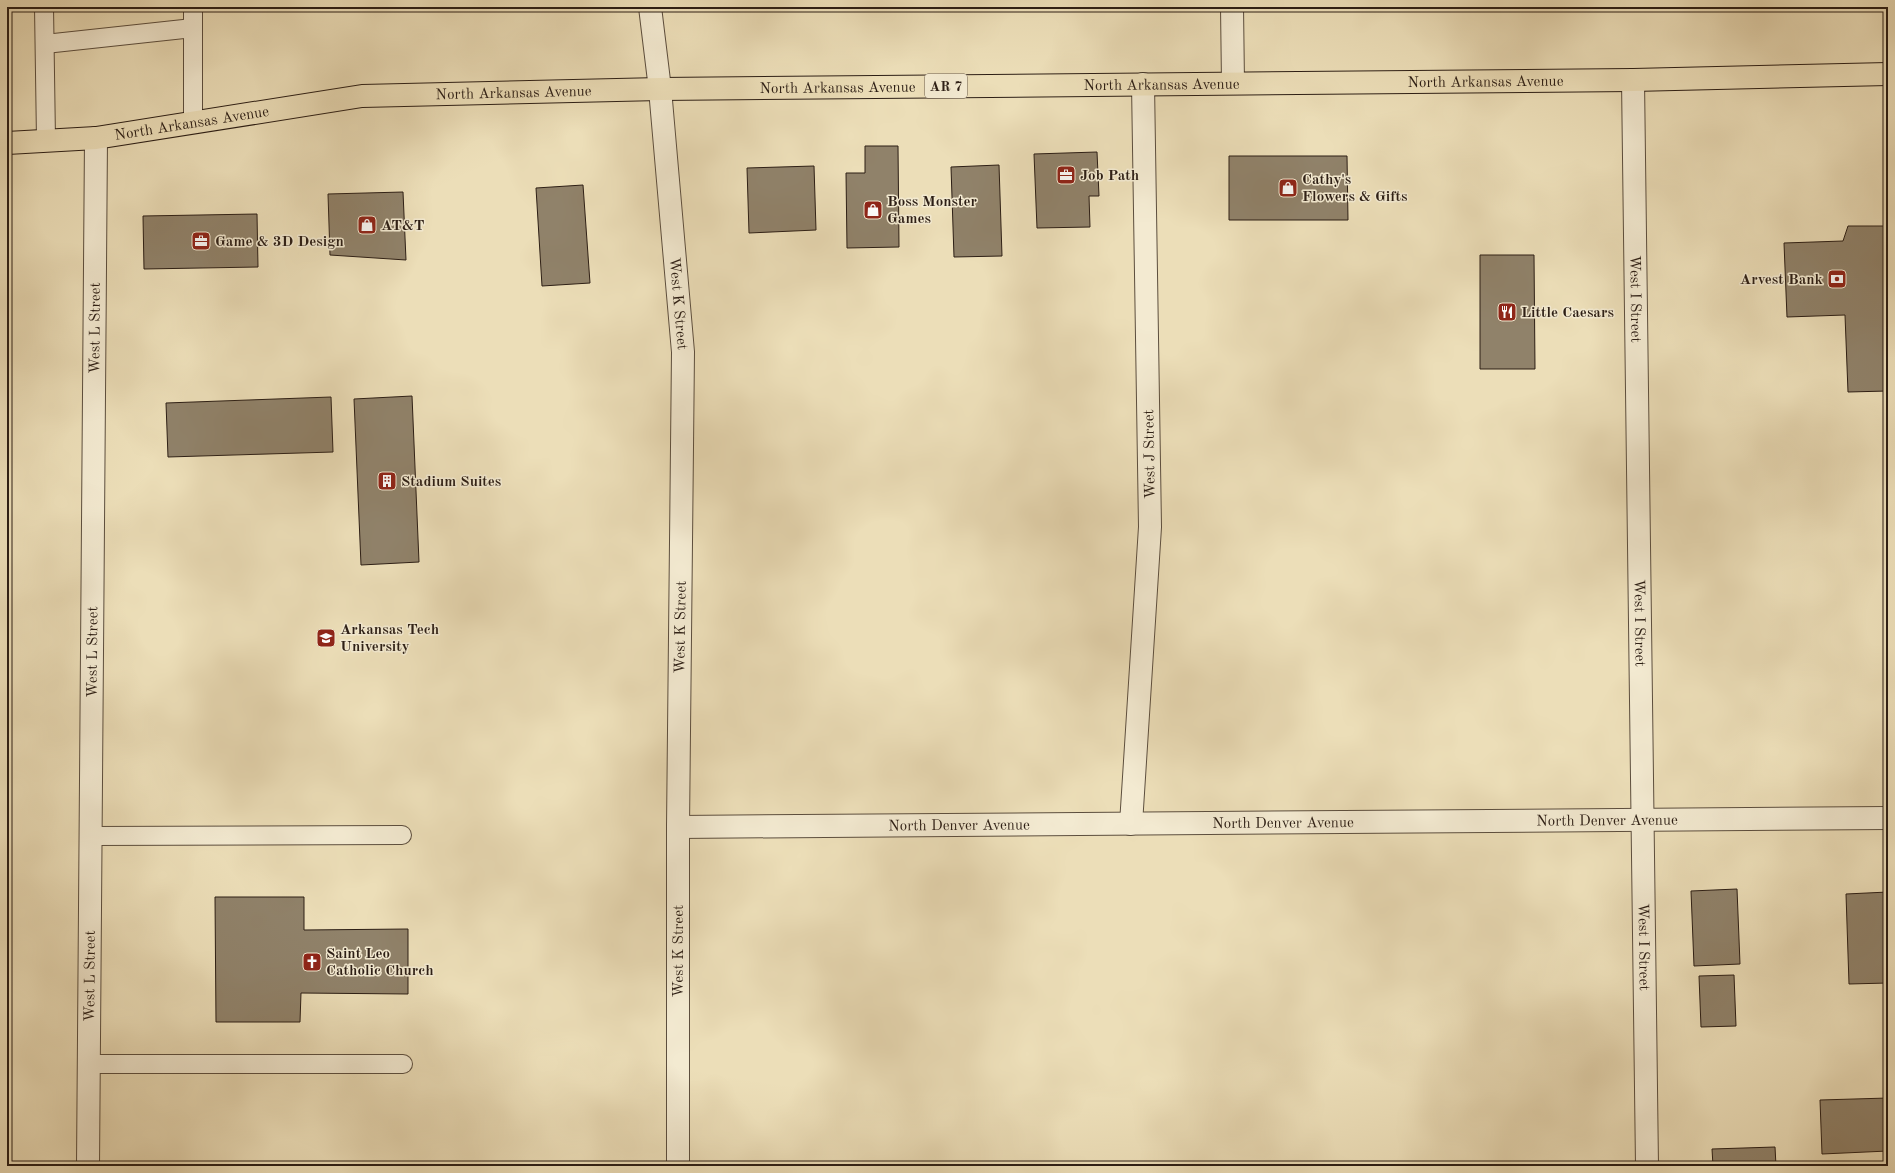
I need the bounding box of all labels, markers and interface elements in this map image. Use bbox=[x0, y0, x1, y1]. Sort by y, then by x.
road number: AR 7 bbox=[925, 74, 967, 98]
street label: North Arkansas Avenue bbox=[1407, 75, 1564, 91]
street label: North Arkansas Avenue bbox=[1083, 78, 1240, 94]
street label: North Arkansas Avenue bbox=[759, 81, 916, 97]
street label: North Arkansas Avenue bbox=[435, 85, 592, 103]
street label: North Arkansas Avenue bbox=[114, 105, 270, 144]
office icon: Job Path bbox=[1055, 164, 1077, 186]
place label: Job Path bbox=[1080, 169, 1139, 184]
place label: Cathy's Flowers & Gifts bbox=[1302, 173, 1407, 205]
shop icon: Cathy's Flowers & Gifts bbox=[1277, 177, 1299, 199]
place label: Boss Monster Games bbox=[887, 195, 978, 227]
shop icon: Boss Monster Games bbox=[862, 199, 884, 221]
shop icon: AT&T bbox=[356, 214, 378, 236]
place label: AT&T bbox=[381, 219, 425, 234]
office icon: Game & 3D Design bbox=[190, 230, 212, 252]
place label: Game & 3D Design bbox=[215, 235, 344, 250]
street label: West I Street bbox=[1626, 255, 1642, 343]
street label: West K Street bbox=[666, 257, 689, 351]
bank icon: Arvest Bank bbox=[1826, 268, 1848, 290]
place label: Arvest Bank bbox=[1740, 273, 1824, 288]
street label: West L Street bbox=[88, 282, 104, 374]
restaurant icon: Little Caesars bbox=[1496, 301, 1518, 323]
place label: Little Caesars bbox=[1521, 306, 1614, 321]
street label: West J Street bbox=[1142, 409, 1159, 499]
building icon: Stadium Suites bbox=[376, 470, 398, 492]
place label: Stadium Suites bbox=[401, 475, 501, 490]
street label: West I Street bbox=[1630, 579, 1647, 667]
street label: West K Street bbox=[673, 581, 690, 674]
street label: West L Street bbox=[86, 606, 101, 698]
place label: Arkansas Tech University bbox=[340, 623, 439, 655]
school or university icon: Arkansas Tech University bbox=[315, 627, 337, 649]
street label: North Denver Avenue bbox=[1536, 814, 1678, 830]
street label: North Denver Avenue bbox=[1212, 816, 1354, 832]
street label: North Denver Avenue bbox=[888, 818, 1030, 834]
street label: West I Street bbox=[1635, 903, 1651, 991]
street label: West K Street bbox=[672, 905, 687, 997]
street label: West L Street bbox=[83, 930, 99, 1022]
place label: Saint Leo Catholic Church bbox=[326, 947, 434, 979]
church icon: Saint Leo Catholic Church bbox=[301, 951, 323, 973]

